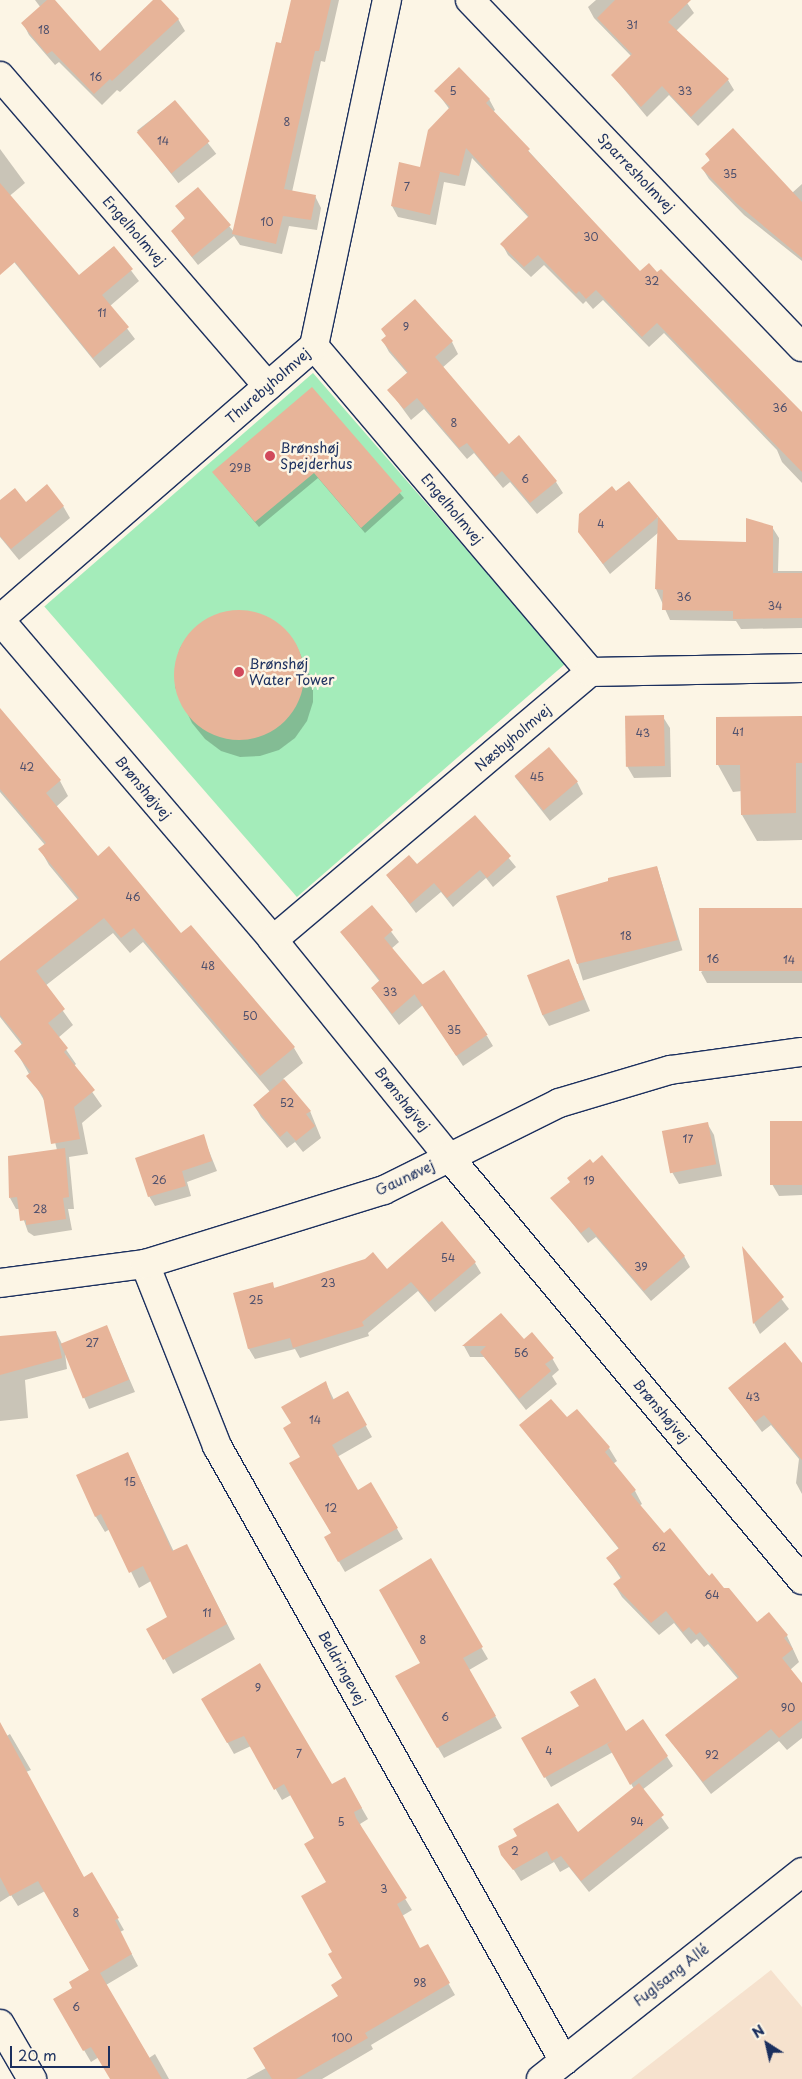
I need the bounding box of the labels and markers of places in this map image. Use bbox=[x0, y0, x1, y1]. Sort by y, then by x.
place label: Brønshøj Spejderhus bbox=[280, 440, 352, 472]
marker: Brønshøj Spejderhus bbox=[264, 450, 276, 462]
place label: Brønshøj Water Tower bbox=[249, 656, 335, 689]
marker: Brønshøj Water Tower bbox=[233, 666, 245, 678]

